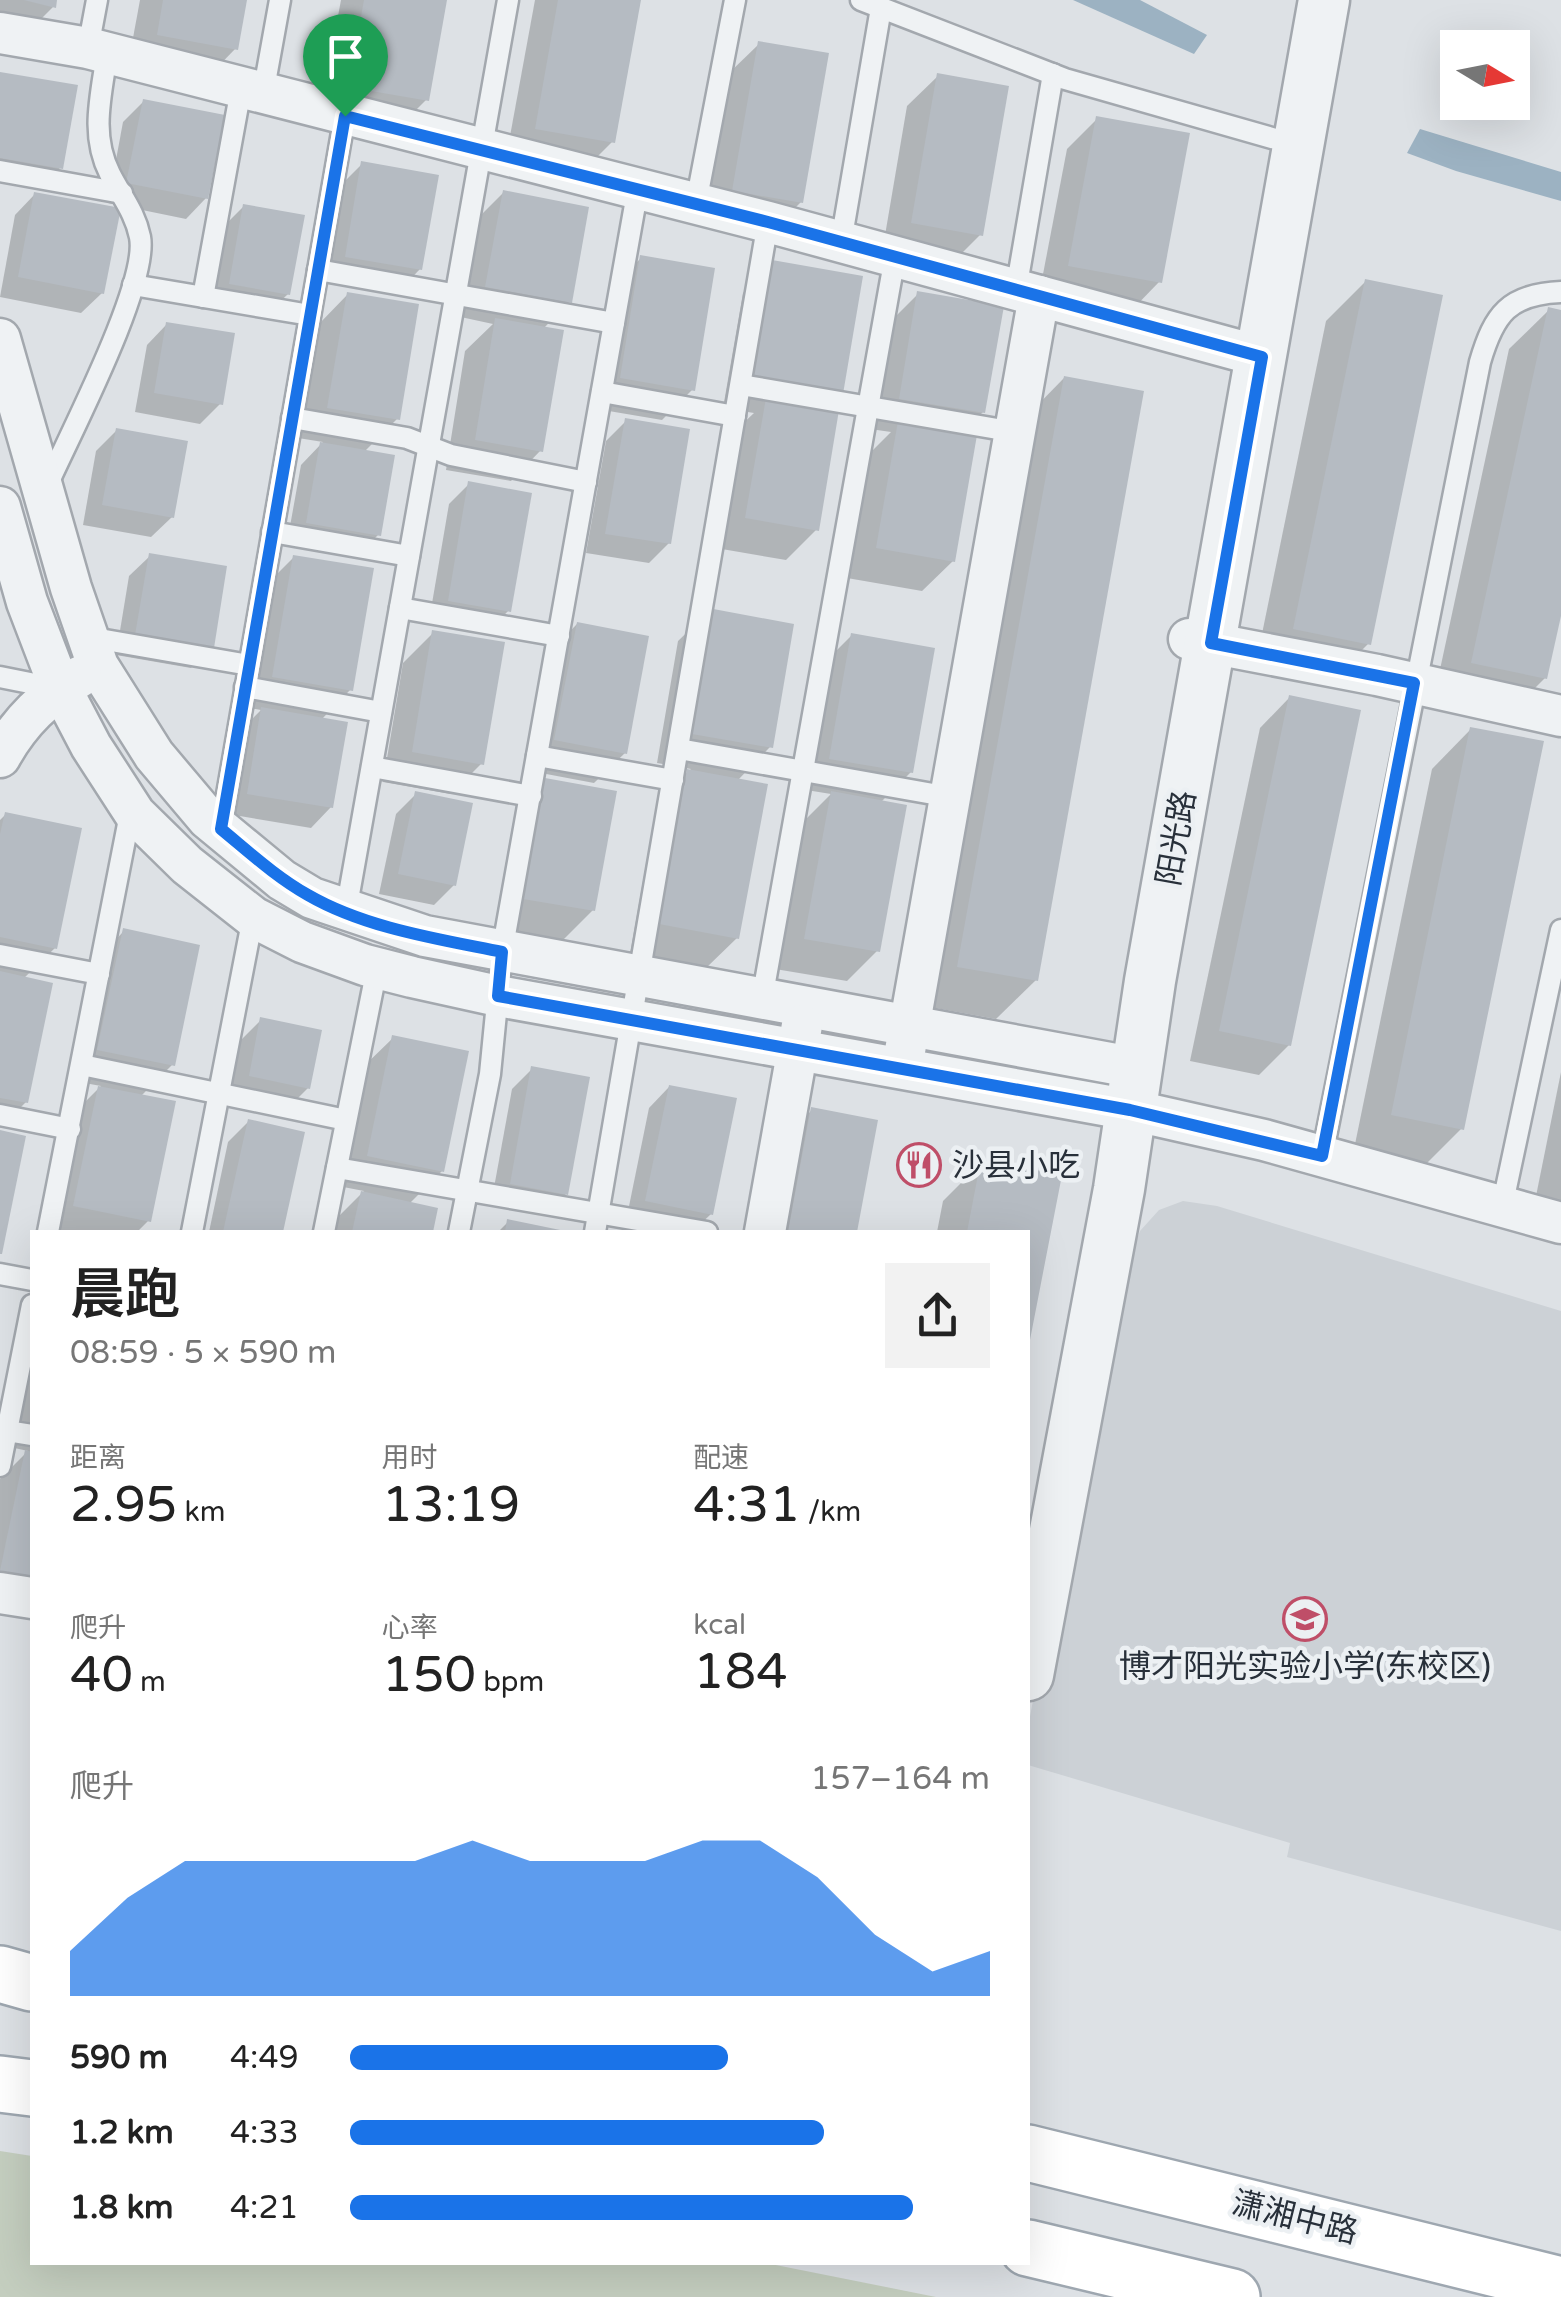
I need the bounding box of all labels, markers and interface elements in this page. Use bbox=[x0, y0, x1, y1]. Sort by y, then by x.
pin bbox=[303, 14, 388, 117]
icon: arrive bbox=[318, 29, 373, 84]
north arrow bbox=[1440, 30, 1530, 120]
map controls bbox=[1440, 30, 1530, 120]
street label: 阳光路 bbox=[1150, 788, 1204, 889]
restaurant icon: 沙县小吃 bbox=[896, 1142, 942, 1188]
place label: 沙县小吃 bbox=[952, 1147, 1080, 1185]
text: 晨跑 bbox=[70, 1263, 180, 1329]
button: share bbox=[885, 1263, 990, 1368]
text: 08:59 · 5 × 590 m bbox=[70, 1334, 336, 1372]
text: 距离 bbox=[70, 1441, 126, 1475]
text: 用时 bbox=[382, 1441, 438, 1475]
text: 配速 bbox=[693, 1441, 749, 1475]
text: 2.95 bbox=[70, 1475, 177, 1535]
text: 13:19 bbox=[382, 1475, 520, 1535]
text: 4:31 bbox=[693, 1475, 801, 1535]
text: km bbox=[177, 1495, 225, 1529]
text: /km bbox=[801, 1495, 861, 1529]
school or university icon: 博才阳光实验小学(东校区) bbox=[1282, 1596, 1328, 1642]
text: kcal bbox=[693, 1608, 746, 1642]
text: 爬升 bbox=[70, 1611, 126, 1645]
text: 心率 bbox=[382, 1611, 438, 1645]
text: 184 bbox=[693, 1642, 788, 1702]
text: 40 bbox=[70, 1645, 133, 1705]
text: 150 bbox=[382, 1645, 476, 1705]
place label: 博才阳光实验小学(东校区) bbox=[1119, 1648, 1491, 1686]
text: m bbox=[133, 1665, 166, 1699]
text: bpm bbox=[476, 1665, 544, 1699]
text: 157–164 m bbox=[810, 1760, 990, 1798]
text: 爬升 bbox=[70, 1768, 134, 1806]
text: 590 m bbox=[70, 2039, 168, 2077]
text: 4:49 bbox=[230, 2039, 299, 2077]
text: 1.2 km bbox=[70, 2114, 174, 2152]
text: 4:33 bbox=[230, 2114, 299, 2152]
street label: 潇湘中路 bbox=[1228, 2184, 1361, 2252]
text: 1.8 km bbox=[70, 2189, 174, 2227]
text: 4:21 bbox=[230, 2189, 299, 2227]

